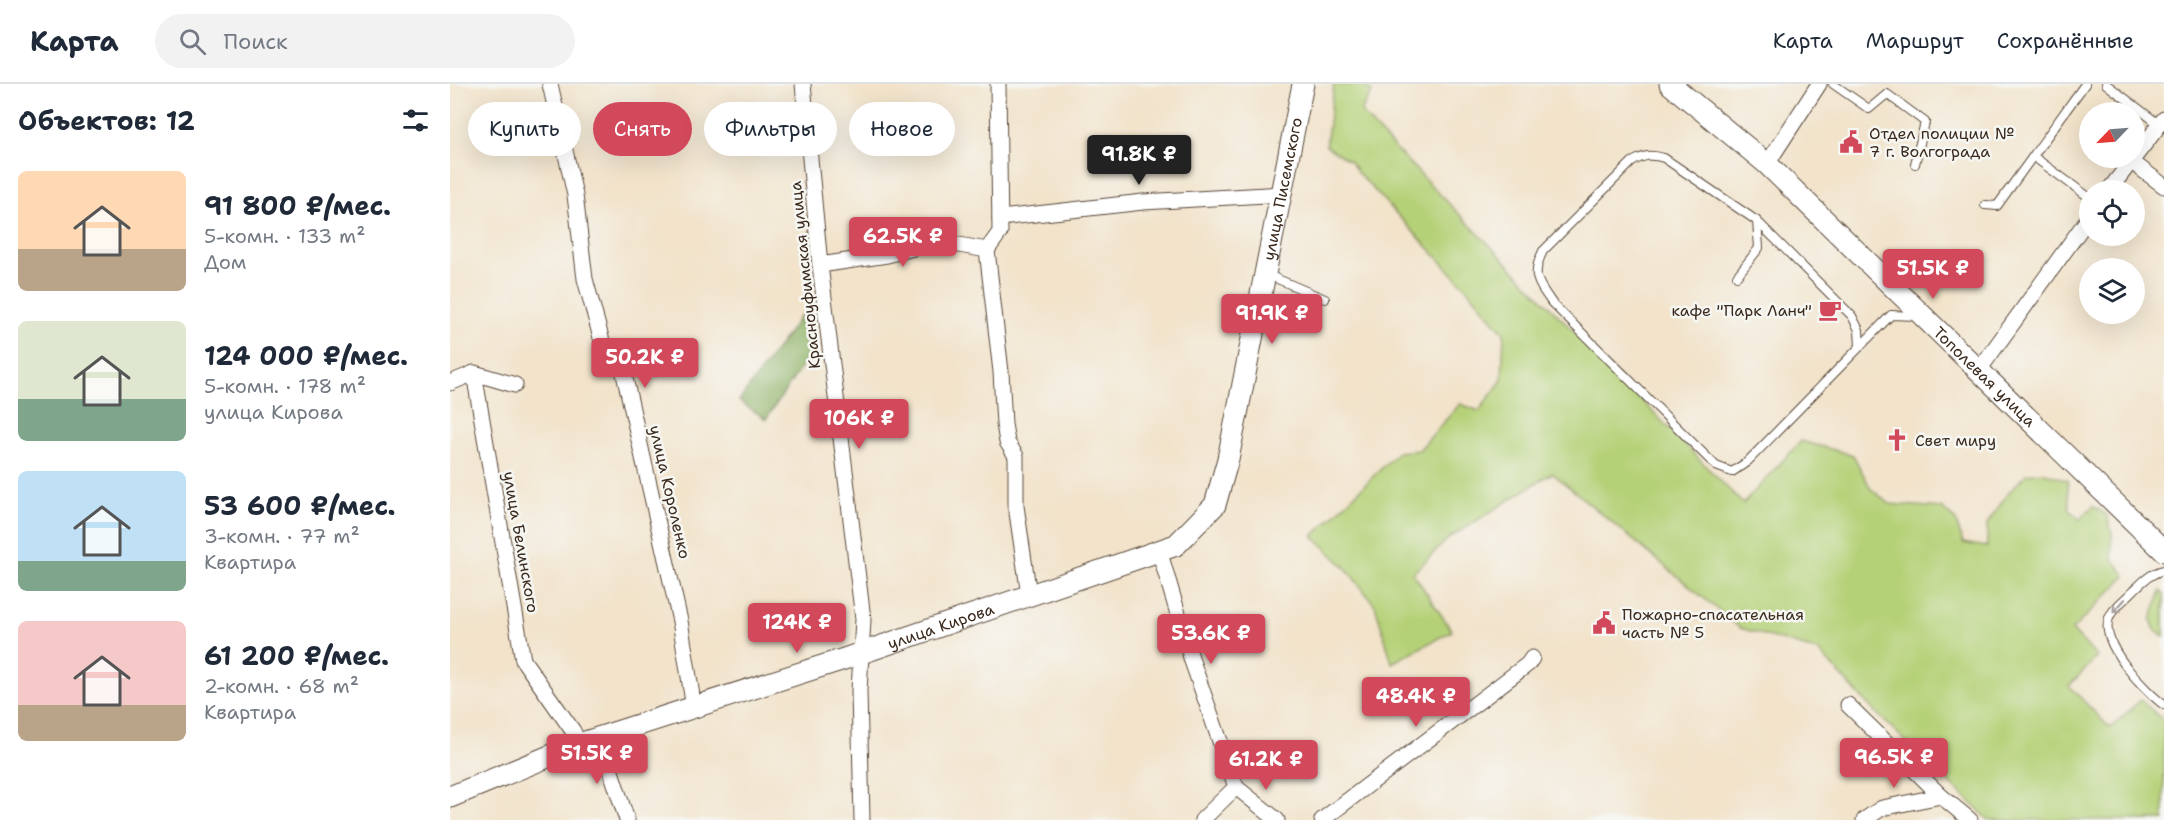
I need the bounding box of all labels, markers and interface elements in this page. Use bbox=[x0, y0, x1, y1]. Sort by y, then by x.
search box bbox=[155, 14, 575, 68]
text: Карта bbox=[30, 22, 119, 60]
icon: search bbox=[176, 25, 209, 58]
text: Поиск bbox=[224, 27, 288, 56]
text: Карта bbox=[1773, 27, 1833, 55]
text: Маршрут bbox=[1866, 27, 1964, 55]
text: Сохранённые bbox=[1997, 27, 2134, 55]
chip: Купить bbox=[468, 102, 581, 156]
chip: Снять bbox=[593, 102, 692, 156]
chip: Фильтры bbox=[704, 102, 837, 156]
chip: Новое bbox=[849, 102, 955, 156]
north arrow bbox=[2079, 102, 2145, 168]
map controls bbox=[2079, 102, 2145, 324]
text: Объектов: 12 bbox=[18, 103, 195, 138]
icon: filters bbox=[399, 104, 432, 137]
street label: улица Писемского bbox=[1257, 115, 1307, 262]
place label: Отдел полиции № 7 г. Волгограда bbox=[1869, 123, 2014, 162]
public building icon: Отдел полиции № 7 г. Волгограда bbox=[1838, 129, 1864, 155]
pin: 91.8K ₽ bbox=[1084, 135, 1194, 186]
text: 91.8K ₽ bbox=[1101, 141, 1177, 167]
street label: Красноуфимская улица bbox=[785, 180, 825, 370]
button: locate bbox=[2079, 180, 2145, 246]
text: 91 800 ₽/мес. bbox=[204, 188, 391, 223]
icon: home bbox=[66, 195, 138, 267]
pin: 62.5K ₽ bbox=[848, 217, 958, 268]
text: 5-комн. · 133 m² bbox=[204, 223, 366, 249]
text: 62.5K ₽ bbox=[863, 223, 943, 249]
text: Дом bbox=[204, 249, 246, 275]
pin: 51.5K ₽ bbox=[1878, 249, 1988, 300]
text: 51.5K ₽ bbox=[1897, 255, 1969, 281]
button: layers bbox=[2079, 258, 2145, 324]
pin: 91.9K ₽ bbox=[1217, 294, 1327, 345]
cafe icon: кафе "Парк Ланч" bbox=[1817, 297, 1843, 323]
text: 91.9K ₽ bbox=[1235, 300, 1309, 326]
place label: кафе "Парк Ланч" bbox=[1671, 300, 1812, 321]
street label: Тополевая улица bbox=[1929, 322, 2041, 431]
text: 124 000 ₽/мес. bbox=[204, 338, 408, 373]
pin: 50.2K ₽ bbox=[590, 338, 700, 389]
text: 50.2K ₽ bbox=[605, 344, 685, 370]
icon: home bbox=[66, 345, 138, 417]
text: 5-комн. · 178 m² bbox=[204, 373, 366, 399]
text: улица Кирова bbox=[204, 399, 343, 425]
pin: 106K ₽ bbox=[810, 399, 908, 450]
text: 106K ₽ bbox=[824, 405, 894, 431]
street label: улица Короленко bbox=[644, 423, 696, 561]
church icon: Свет миру bbox=[1884, 427, 1910, 453]
place label: Свет миру bbox=[1915, 430, 1996, 451]
street label: улица Белинского bbox=[498, 470, 544, 614]
text: 53 600 ₽/мес. bbox=[204, 488, 396, 523]
icon: home bbox=[66, 495, 138, 567]
text: 3-комн. · 77 m² bbox=[204, 523, 360, 549]
text: Квартира bbox=[204, 549, 296, 575]
street label: улица Кирова bbox=[885, 598, 997, 654]
one-way arrow bbox=[2112, 598, 2126, 613]
pin: 124K ₽ bbox=[748, 603, 846, 654]
place label: Пожарно-спасательная часть № 5 bbox=[1622, 604, 1804, 643]
text: 124K ₽ bbox=[762, 609, 832, 635]
public building icon: Пожарно-спасательная часть № 5 bbox=[1591, 610, 1617, 636]
pin: 53.6K ₽ bbox=[1156, 614, 1266, 665]
text: 53.6K ₽ bbox=[1171, 620, 1251, 646]
text: 61 200 ₽/мес. bbox=[204, 638, 389, 673]
icon: home bbox=[66, 645, 138, 717]
text: 2-комн. · 68 m² bbox=[204, 673, 359, 699]
pin: 48.4K ₽ bbox=[1361, 677, 1471, 728]
text: 48.4K ₽ bbox=[1376, 683, 1456, 709]
text: Квартира bbox=[204, 699, 296, 725]
pin: 51.5K ₽ bbox=[542, 734, 652, 785]
pin: 96.5K ₽ bbox=[1839, 738, 1949, 789]
text: 51.5K ₽ bbox=[561, 740, 633, 766]
pin: 61.2K ₽ bbox=[1211, 740, 1321, 791]
text: 96.5K ₽ bbox=[1854, 744, 1934, 770]
text: 61.2K ₽ bbox=[1229, 746, 1303, 772]

